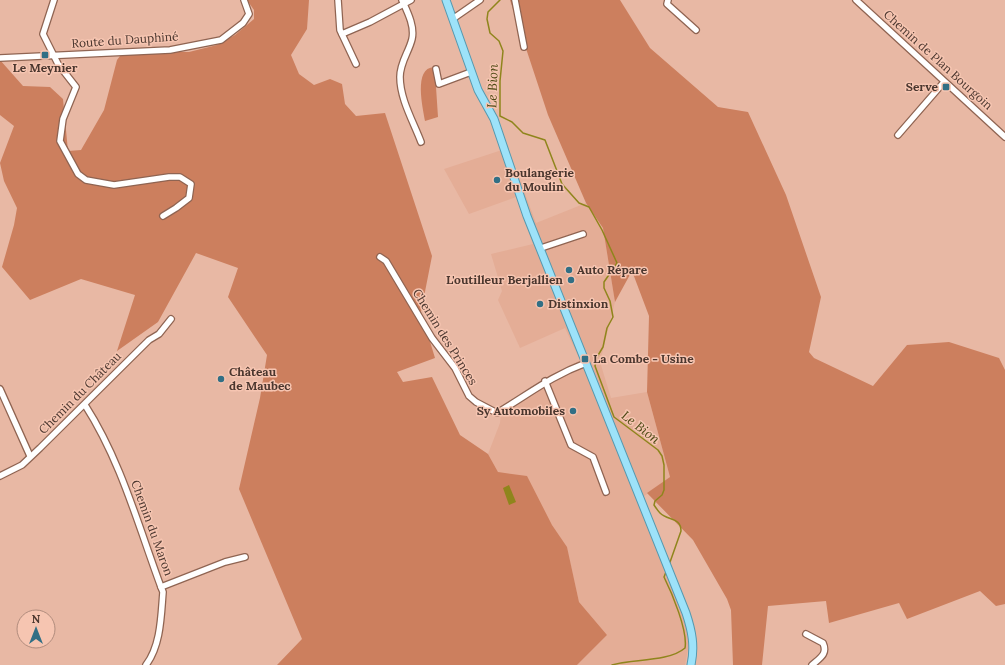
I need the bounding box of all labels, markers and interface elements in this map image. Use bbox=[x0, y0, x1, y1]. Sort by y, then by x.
street label: Chemin de Plan Bourgoin bbox=[881, 7, 996, 113]
street label: Route du Dauphiné bbox=[71, 28, 179, 51]
marker: Le Meynier bbox=[40, 50, 50, 60]
place label: Le Meynier bbox=[12, 60, 78, 75]
water label: Le Bion bbox=[483, 64, 502, 108]
place label: Serve bbox=[906, 79, 939, 94]
marker: Serve bbox=[941, 82, 951, 92]
place label: Boulangerie du Moulin bbox=[505, 165, 575, 194]
marker: Boulangerie du Moulin bbox=[492, 175, 502, 185]
place label: Auto Répare bbox=[577, 262, 648, 277]
marker: Auto Répare bbox=[564, 265, 574, 275]
place label: L'outilleur Berjallien bbox=[446, 272, 563, 287]
marker: L'outilleur Berjallien bbox=[566, 275, 576, 285]
street label: Chemin des Princes bbox=[410, 286, 481, 388]
place label: Distinxion bbox=[548, 296, 609, 311]
marker: Distinxion bbox=[535, 299, 545, 309]
street label: Chemin du Château bbox=[35, 348, 124, 437]
place label: La Combe - Usine bbox=[593, 351, 694, 366]
marker: La Combe - Usine bbox=[580, 354, 590, 364]
place label: Château de Maubec bbox=[229, 364, 291, 393]
marker: Château de Maubec bbox=[216, 374, 226, 384]
place label: Sy Automobiles bbox=[477, 403, 565, 418]
marker: Sy Automobiles bbox=[568, 406, 578, 416]
water label: Le Bion bbox=[618, 407, 663, 448]
street label: Chemin du Maron bbox=[128, 478, 177, 578]
north arrow bbox=[16, 609, 56, 649]
text: N bbox=[32, 612, 41, 626]

